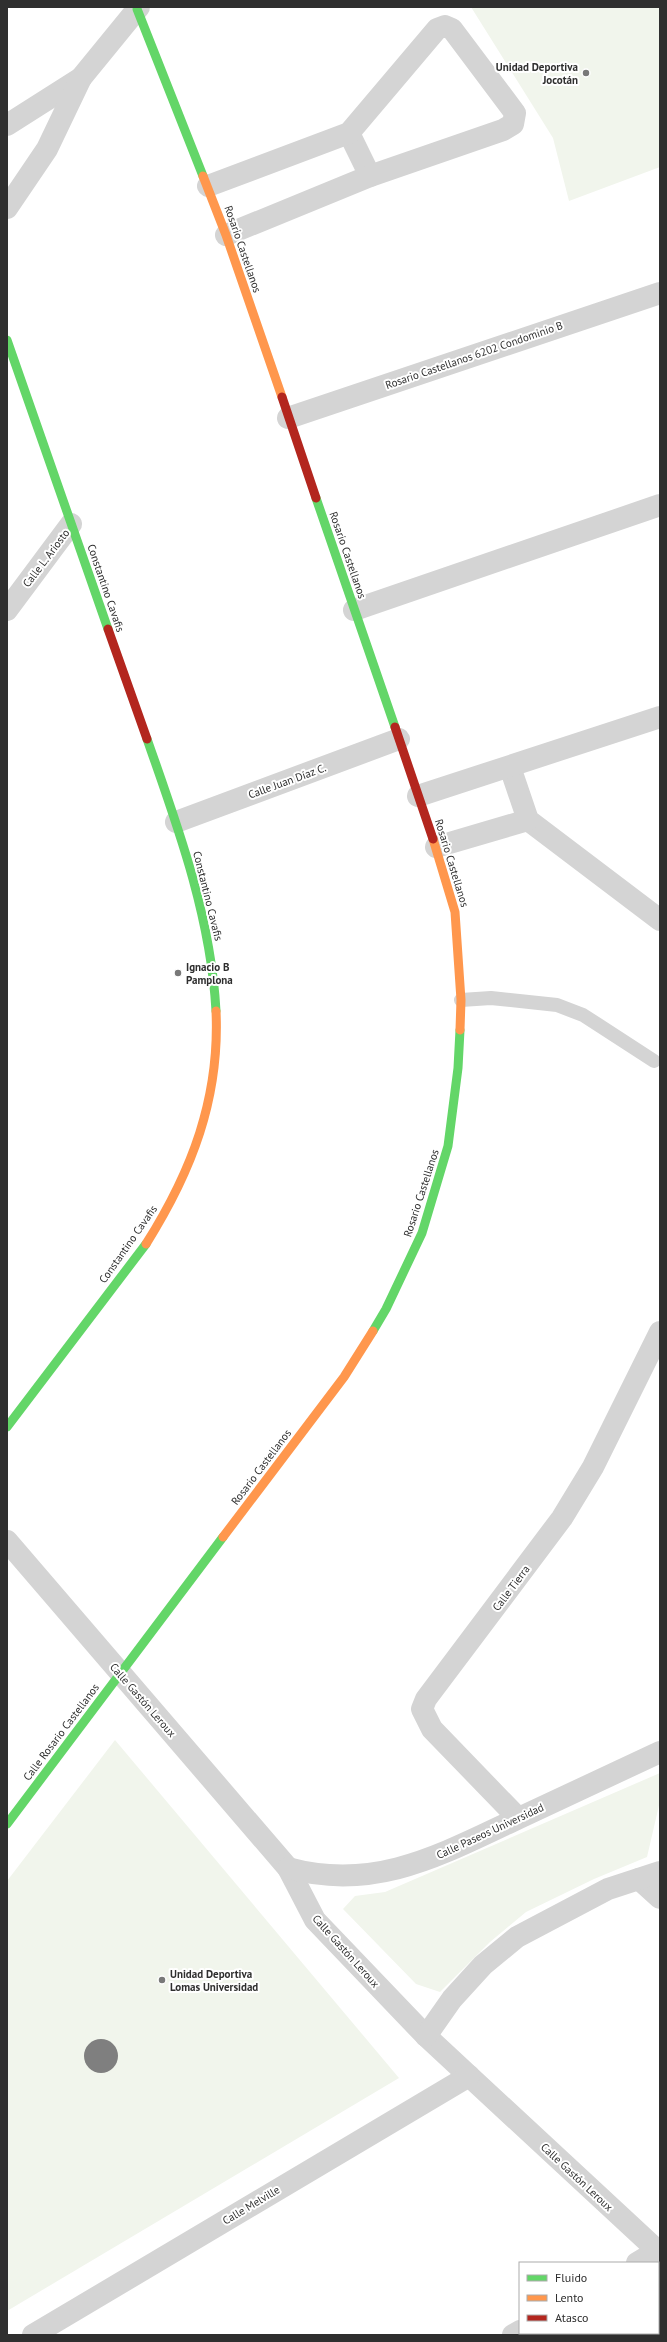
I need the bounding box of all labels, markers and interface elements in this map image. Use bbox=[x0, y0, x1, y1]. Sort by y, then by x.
place label: Unidad Deportiva Jocotán bbox=[496, 60, 578, 87]
marker: Unidad Deportiva Jocotán bbox=[581, 68, 591, 78]
street label: Rosario Castellanos bbox=[222, 204, 265, 295]
street label: Rosario Castellanos 6202 Condominio B bbox=[383, 318, 565, 392]
street label: Rosario Castellanos bbox=[327, 510, 370, 601]
street label: Calle L. Ariosto bbox=[20, 526, 73, 590]
street label: Constantino Cavafis bbox=[84, 542, 128, 634]
street label: Calle Juan Díaz C. bbox=[246, 760, 328, 802]
street label: Rosario Castellanos bbox=[432, 817, 472, 909]
street label: Constantino Cavafis bbox=[190, 850, 226, 943]
place label: Ignacio B Pamplona bbox=[186, 960, 233, 987]
marker: Ignacio B Pamplona bbox=[173, 968, 183, 978]
street label: Rosario Castellanos bbox=[400, 1147, 442, 1239]
street label: Constantino Cavafis bbox=[96, 1202, 160, 1286]
street label: Rosario Castellanos bbox=[228, 1426, 294, 1508]
street label: Calle Tierra bbox=[489, 1562, 533, 1614]
street label: Calle Gastón Leroux bbox=[107, 1660, 179, 1740]
street label: Calle Rosario Castellanos bbox=[20, 1680, 102, 1783]
street label: Calle Paseos Universidad bbox=[434, 1800, 546, 1862]
street label: Calle Gastón Leroux bbox=[309, 1912, 383, 1991]
place label: Unidad Deportiva Lomas Universidad bbox=[170, 1967, 258, 1994]
marker: Unidad Deportiva Lomas Universidad bbox=[157, 1975, 167, 1985]
street label: Calle Gastón Leroux bbox=[538, 2140, 616, 2214]
street label: Calle Melville bbox=[220, 2182, 282, 2228]
legend bbox=[519, 2262, 659, 2334]
text: Fluido bbox=[555, 2270, 587, 2285]
text: Lento bbox=[555, 2290, 584, 2305]
text: Atasco bbox=[555, 2310, 588, 2325]

